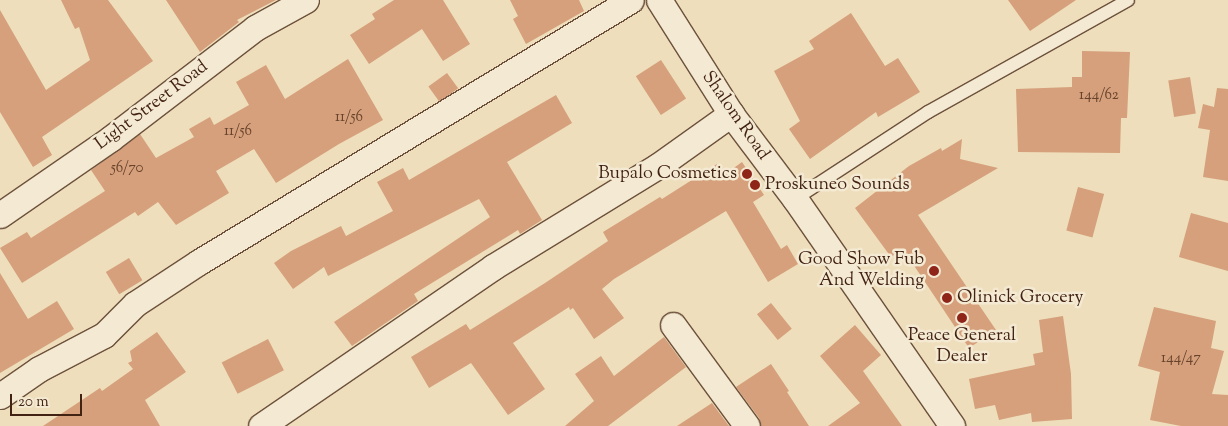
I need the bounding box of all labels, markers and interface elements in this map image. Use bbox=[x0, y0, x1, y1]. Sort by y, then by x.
street label: Light Street Road bbox=[91, 57, 213, 155]
street label: Shalom Road bbox=[696, 67, 774, 165]
house number: 144/62 bbox=[1079, 87, 1119, 105]
house number: 11/56 bbox=[335, 109, 363, 127]
house number: 11/56 bbox=[224, 123, 252, 141]
house number: 56/70 bbox=[111, 160, 143, 178]
place label: Bupalo Cosmetics bbox=[598, 163, 737, 185]
marker: Bupalo Cosmetics bbox=[741, 168, 753, 180]
place label: Proskuneo Sounds bbox=[765, 174, 910, 196]
marker: Proskuneo Sounds bbox=[749, 179, 761, 191]
place label: Good Show Fub And Welding bbox=[798, 250, 924, 292]
marker: Good Show Fub And Welding bbox=[928, 265, 940, 277]
place label: Olinick Grocery bbox=[957, 287, 1083, 309]
marker: Olinick Grocery bbox=[941, 292, 953, 304]
marker: Peace General Dealer bbox=[956, 312, 968, 324]
place label: Peace General Dealer bbox=[908, 326, 1016, 368]
house number: 144/47 bbox=[1161, 350, 1201, 368]
scale bar bbox=[12, 384, 85, 416]
text: 20 m bbox=[18, 392, 49, 413]

